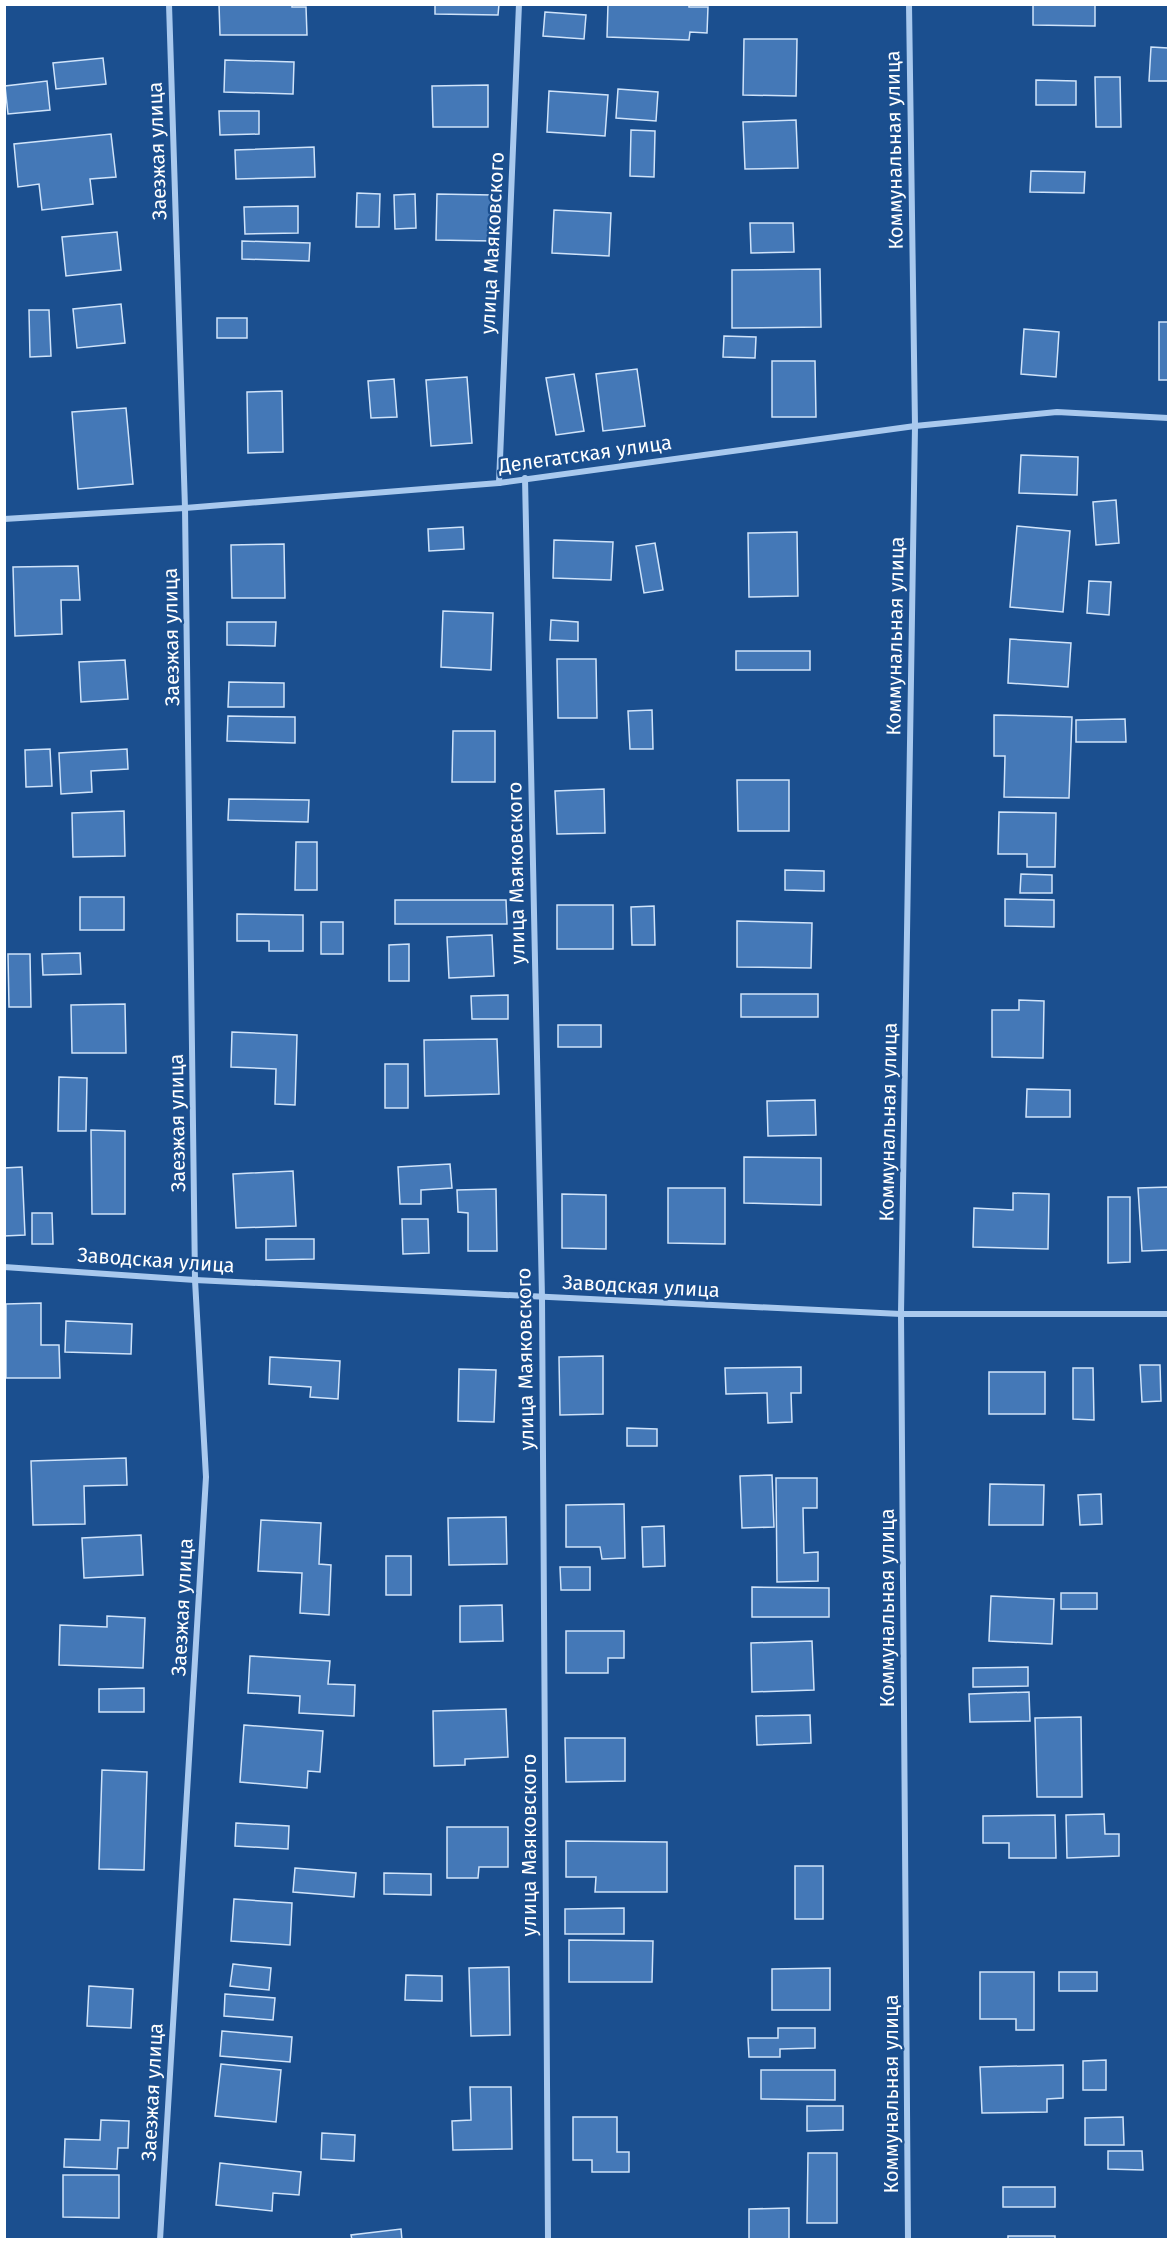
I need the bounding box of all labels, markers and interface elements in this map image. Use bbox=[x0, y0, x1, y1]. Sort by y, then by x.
street label: Коммунальная улица bbox=[880, 50, 908, 250]
street label: Заезжая улица bbox=[143, 81, 171, 221]
street label: улица Маяковского bbox=[475, 151, 509, 335]
street label: Делегатская улица bbox=[496, 430, 673, 478]
street label: Коммунальная улица bbox=[881, 536, 909, 736]
street label: Заезжая улица bbox=[158, 568, 184, 706]
street label: улица Маяковского bbox=[502, 781, 530, 965]
street label: Коммунальная улица bbox=[874, 1022, 902, 1222]
street label: Заезжая улица bbox=[164, 1054, 190, 1192]
street label: Заводская улица bbox=[77, 1243, 235, 1277]
street label: улица Маяковского bbox=[511, 1267, 539, 1451]
street label: Заводская улица bbox=[562, 1270, 720, 1302]
street label: Коммунальная улица bbox=[875, 1508, 899, 1708]
street label: Заезжая улица bbox=[166, 1537, 198, 1677]
street label: улица Маяковского bbox=[517, 1754, 541, 1936]
street label: Коммунальная улица bbox=[879, 1994, 903, 2194]
street label: Заезжая улица bbox=[136, 2022, 168, 2162]

